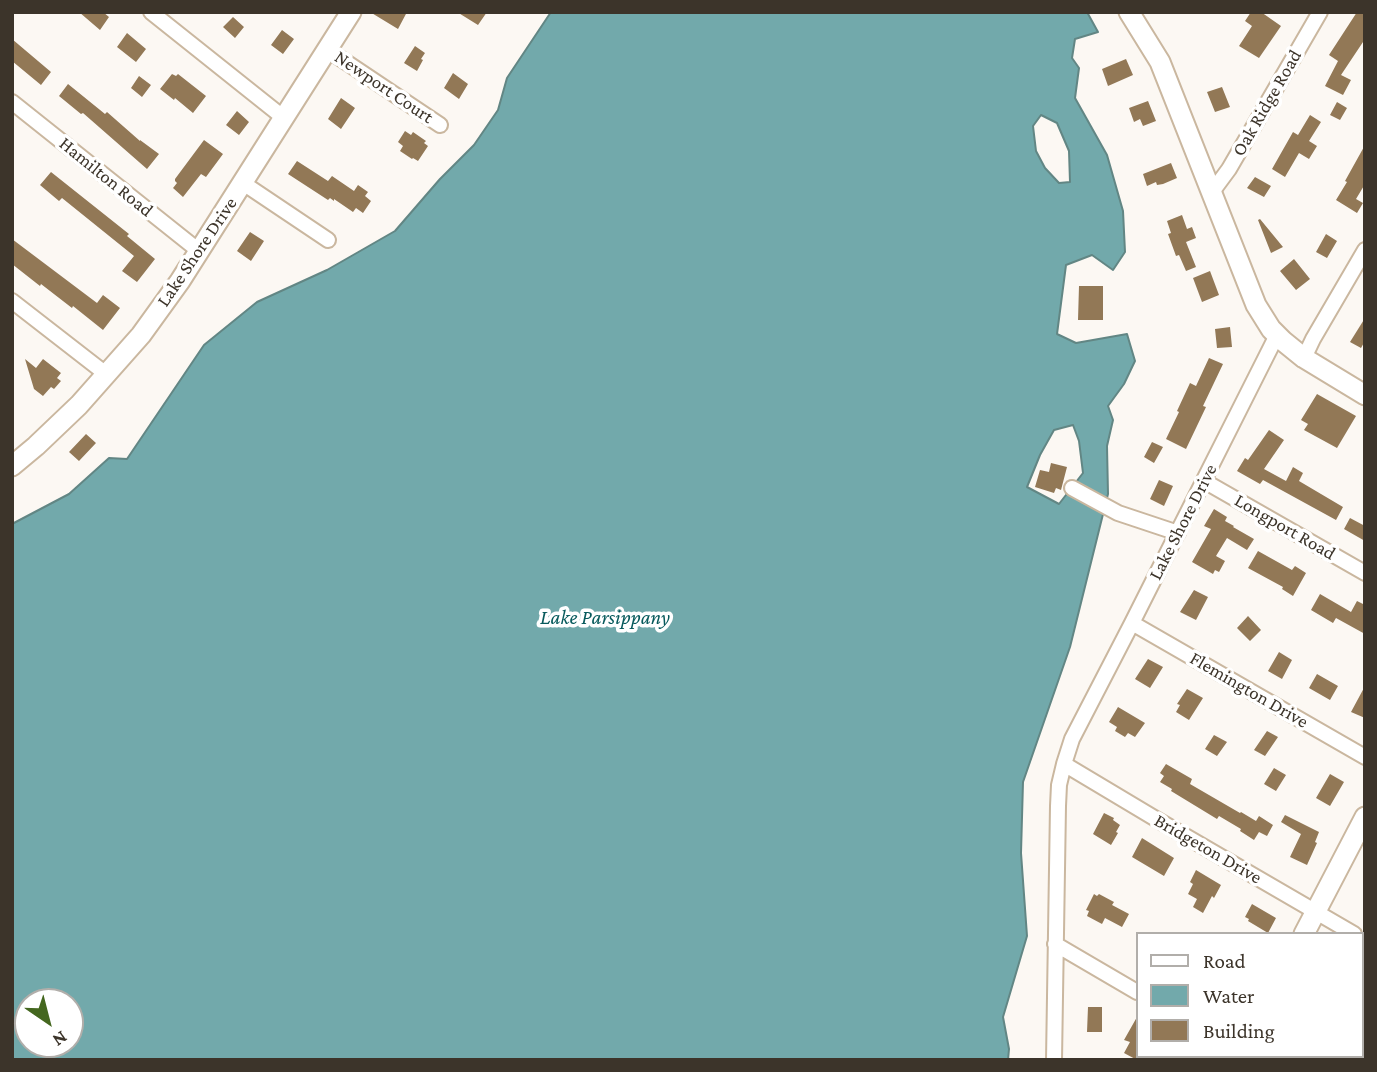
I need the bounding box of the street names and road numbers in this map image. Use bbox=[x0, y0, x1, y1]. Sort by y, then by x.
street label: Newport Court bbox=[330, 46, 438, 128]
street label: Oak Ridge Road bbox=[1227, 46, 1307, 160]
street label: Hamilton Road bbox=[54, 132, 158, 222]
street label: Lake Shore Drive bbox=[152, 193, 242, 311]
street label: Lake Shore Drive bbox=[1144, 460, 1222, 584]
street label: Longport Road bbox=[1230, 489, 1340, 565]
street label: Flemington Drive bbox=[1186, 647, 1312, 733]
street label: Bridgeton Drive bbox=[1150, 809, 1266, 889]

